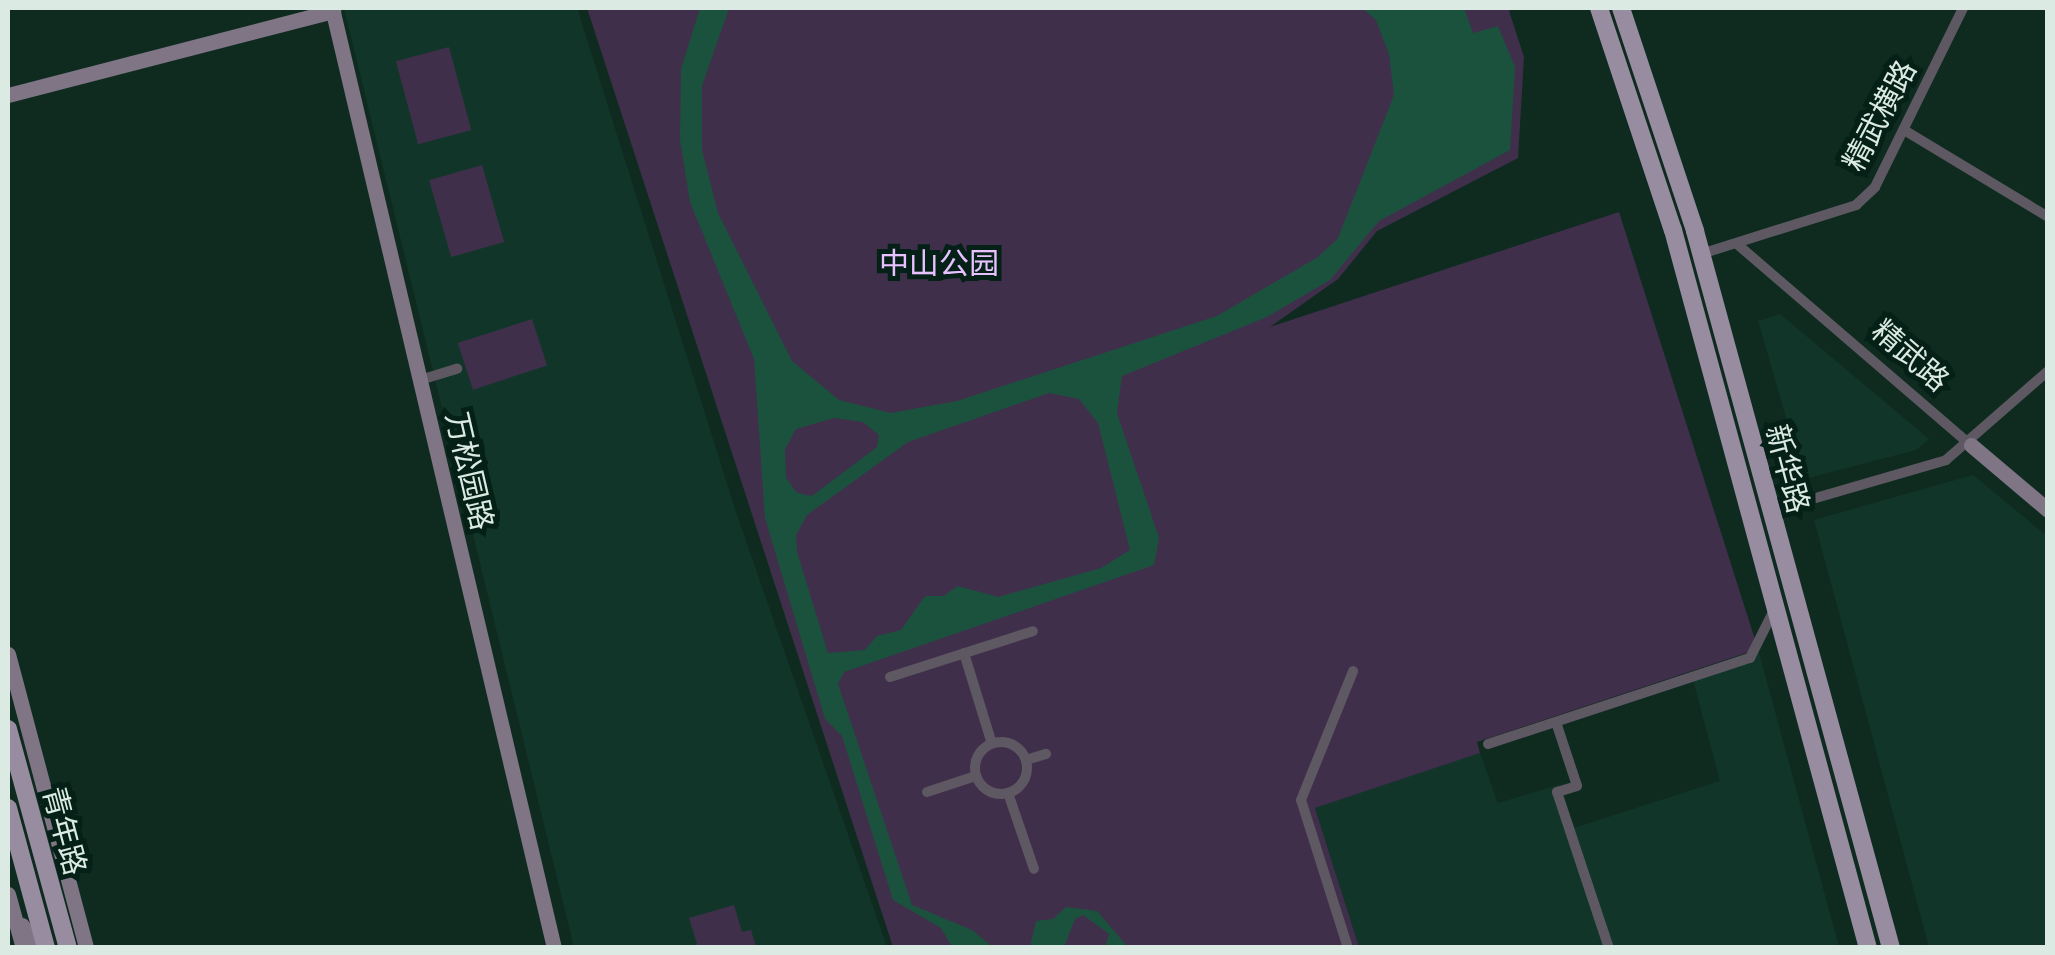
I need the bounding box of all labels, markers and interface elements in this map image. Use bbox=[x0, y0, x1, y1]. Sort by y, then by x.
street label: 精武横路 bbox=[1836, 55, 1924, 177]
park label: 中山公园 bbox=[879, 246, 999, 282]
street label: 精武路 bbox=[1864, 313, 1956, 399]
street label: 万松园路 bbox=[438, 408, 500, 534]
street label: 新华路 bbox=[1758, 421, 1816, 517]
street label: 青年路 bbox=[35, 783, 93, 879]

